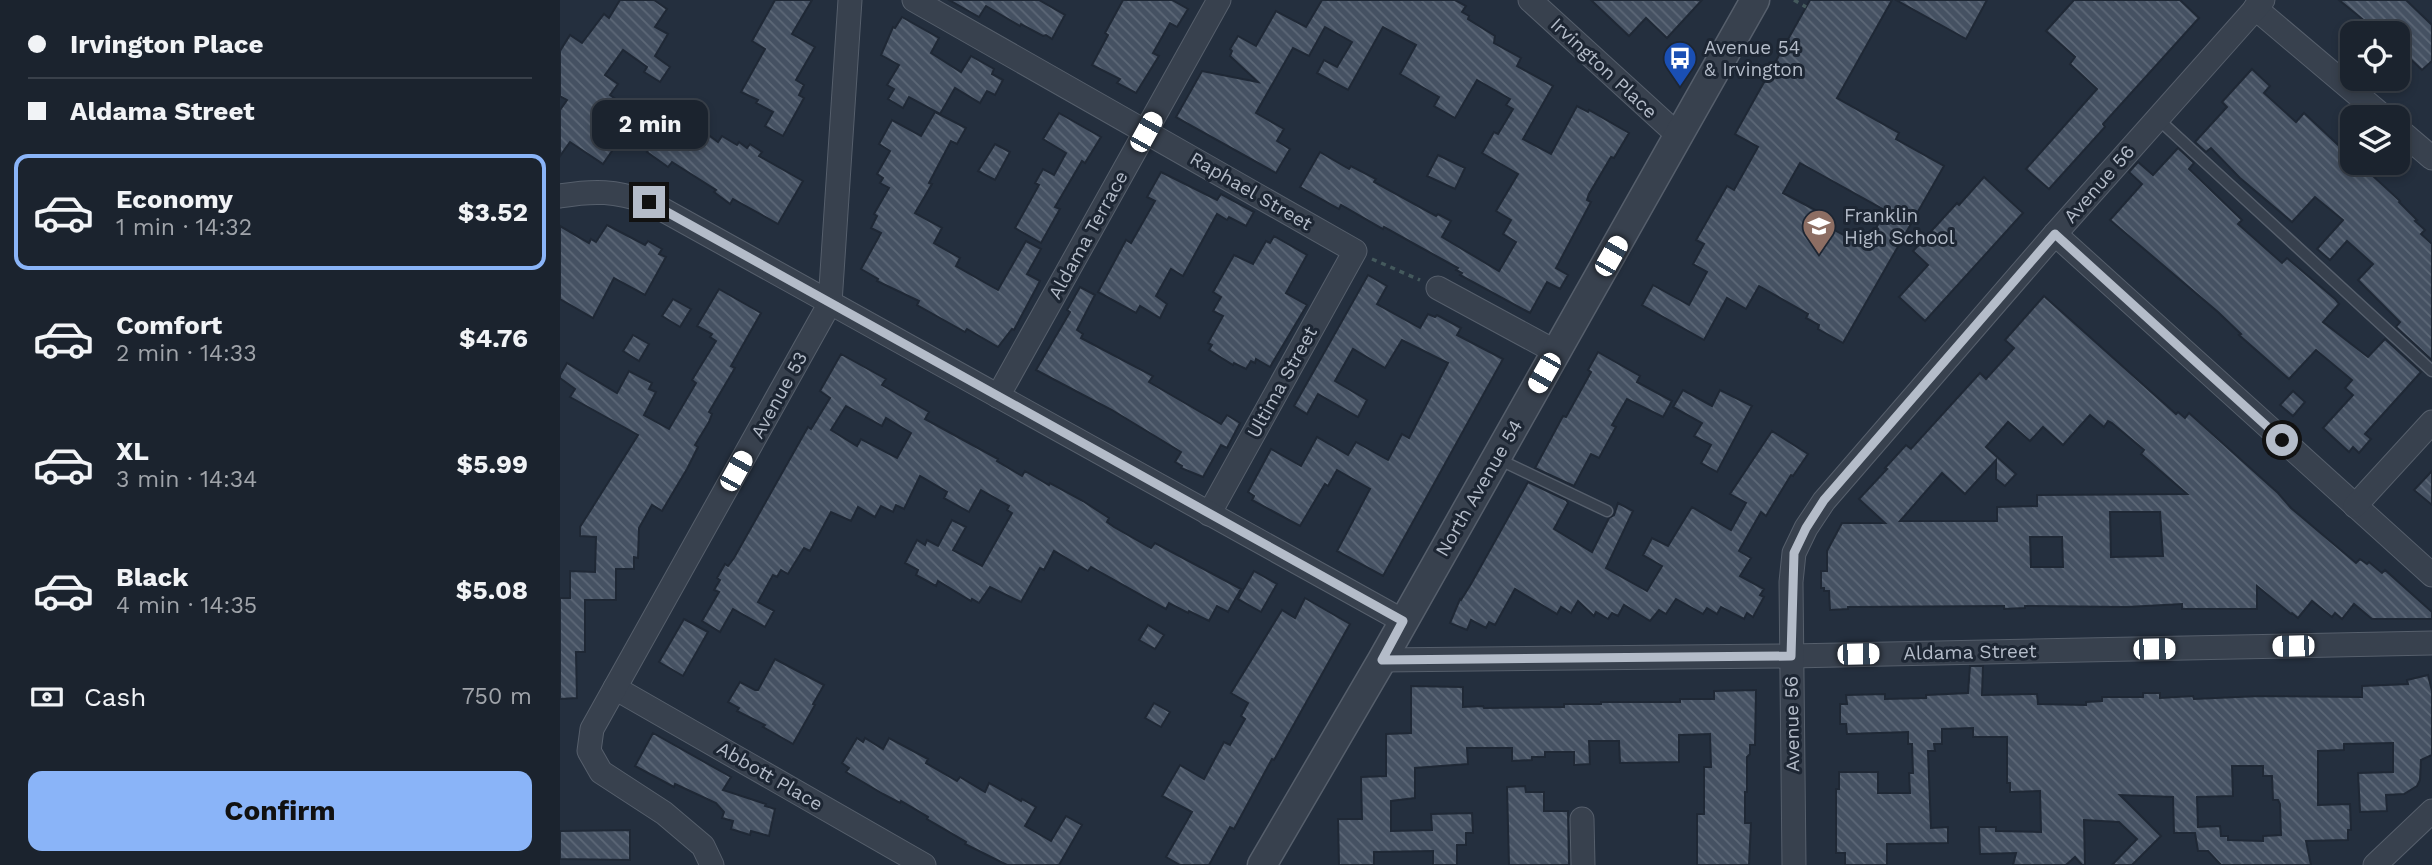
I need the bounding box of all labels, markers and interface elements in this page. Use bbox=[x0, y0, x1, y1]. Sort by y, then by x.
street label: Irvington Place bbox=[1546, 13, 1662, 123]
map controls bbox=[2340, 21, 2410, 175]
button: locate bbox=[2340, 21, 2410, 91]
text: Irvington Place bbox=[70, 29, 264, 59]
place label: Avenue 54 & Irvington bbox=[1704, 36, 1804, 81]
bus stop icon: Avenue 54 & Irvington bbox=[1661, 39, 1699, 88]
text: Aldama Street bbox=[70, 96, 255, 126]
callout: 2 min bbox=[591, 100, 707, 150]
button: layers bbox=[2340, 105, 2410, 175]
car bbox=[1127, 109, 1166, 155]
text: 2 min bbox=[619, 111, 681, 138]
street label: Avenue 56 bbox=[2059, 140, 2139, 228]
street label: Raphael Street bbox=[1186, 147, 1316, 235]
street label: Aldama Terrace bbox=[1043, 167, 1133, 303]
icon: car bbox=[32, 181, 95, 244]
text: Economy bbox=[116, 184, 233, 214]
route end bbox=[633, 186, 665, 218]
text: $3.52 bbox=[458, 197, 528, 227]
place label: Franklin High School bbox=[1844, 204, 1955, 249]
school or university icon: Franklin High School bbox=[1800, 207, 1838, 256]
text: 1 min · 14:32 bbox=[116, 214, 252, 241]
car bbox=[1592, 233, 1631, 279]
icon: car bbox=[32, 307, 95, 370]
text: Comfort bbox=[116, 310, 222, 340]
street label: Ultima Street bbox=[1242, 322, 1322, 442]
text: $4.76 bbox=[459, 323, 528, 353]
text: 2 min · 14:33 bbox=[116, 340, 257, 367]
street label: Avenue 53 bbox=[746, 348, 812, 442]
car bbox=[1525, 350, 1564, 396]
street label: North Avenue 54 bbox=[1430, 415, 1528, 561]
route start bbox=[2266, 424, 2298, 456]
icon: car bbox=[32, 433, 95, 496]
text: XL bbox=[116, 436, 149, 466]
car bbox=[717, 448, 756, 494]
text: $5.99 bbox=[457, 449, 528, 479]
text: 3 min · 14:34 bbox=[116, 466, 257, 493]
icon: car bbox=[32, 559, 95, 622]
text: Black bbox=[116, 562, 188, 592]
text: $5.08 bbox=[456, 575, 528, 605]
text: 4 min · 14:35 bbox=[116, 592, 257, 619]
car bbox=[2272, 635, 2315, 657]
car bbox=[2133, 638, 2176, 660]
street label: Aldama Street bbox=[1903, 639, 2037, 665]
car bbox=[1837, 643, 1880, 665]
street label: Avenue 56 bbox=[1780, 676, 1804, 772]
icon: cash bbox=[28, 678, 66, 716]
text: Cash bbox=[84, 682, 146, 712]
text: 750 m bbox=[462, 683, 532, 710]
street label: Abbott Place bbox=[713, 736, 827, 816]
button: Confirm bbox=[28, 771, 532, 851]

